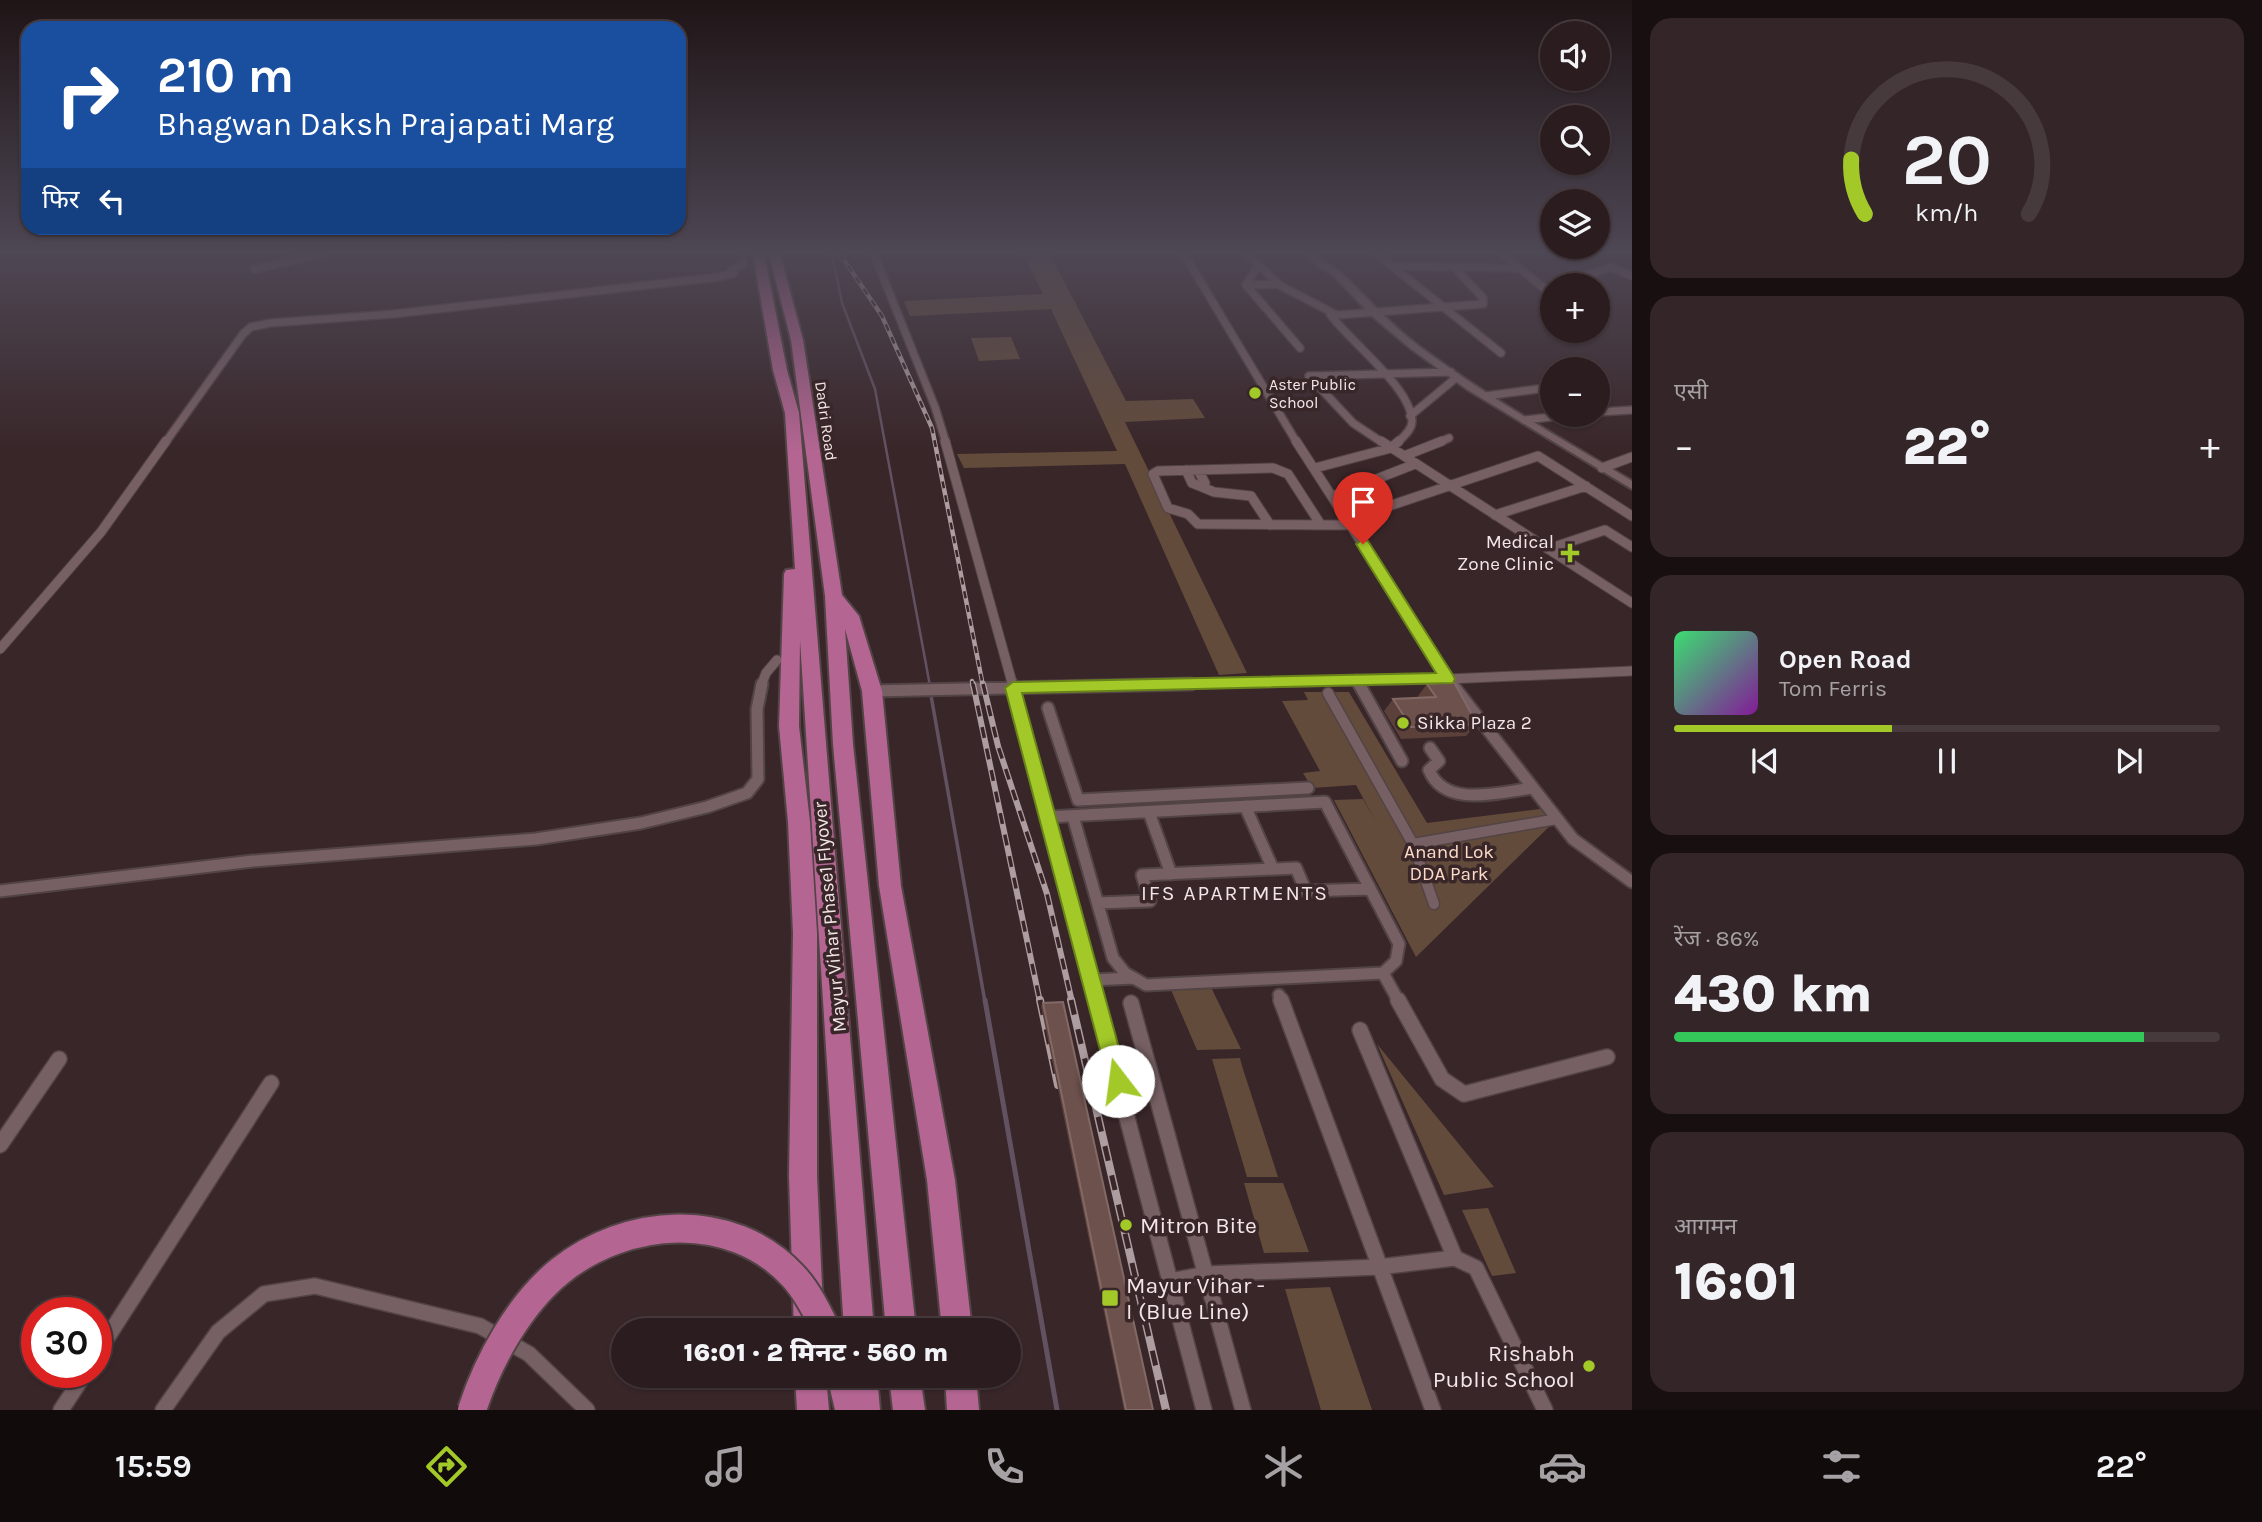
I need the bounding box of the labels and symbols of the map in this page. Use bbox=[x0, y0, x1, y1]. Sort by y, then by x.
place label: Aster Public School bbox=[1269, 375, 1356, 412]
street label: Dadri Road bbox=[811, 380, 841, 462]
marker: Aster Public School bbox=[1247, 385, 1263, 401]
pin bbox=[1333, 472, 1393, 544]
place label: Medical Zone Clinic bbox=[1457, 531, 1554, 575]
marker: Medical Zone Clinic bbox=[1560, 543, 1580, 563]
place label: Sikka Plaza 2 bbox=[1417, 712, 1532, 734]
marker: Sikka Plaza 2 bbox=[1395, 715, 1411, 731]
street label: Mayur Vihar Phase1 Flyover bbox=[809, 801, 851, 1033]
park label: Anand Lok DDA Park bbox=[1404, 841, 1494, 885]
district label: IFS APARTMENTS bbox=[1141, 881, 1329, 905]
position arrow bbox=[1081, 1044, 1155, 1118]
place label: Mitron Bite bbox=[1140, 1212, 1257, 1239]
marker: Mitron Bite bbox=[1118, 1217, 1134, 1233]
place label: Mayur Vihar - I (Blue Line) bbox=[1126, 1272, 1265, 1325]
marker: Mayur Vihar - I (Blue Line) bbox=[1100, 1288, 1120, 1308]
speed limit sign: 30 bbox=[21, 1297, 112, 1388]
place label: Rishabh Public School bbox=[1433, 1340, 1575, 1393]
marker: Rishabh Public School bbox=[1581, 1358, 1597, 1374]

